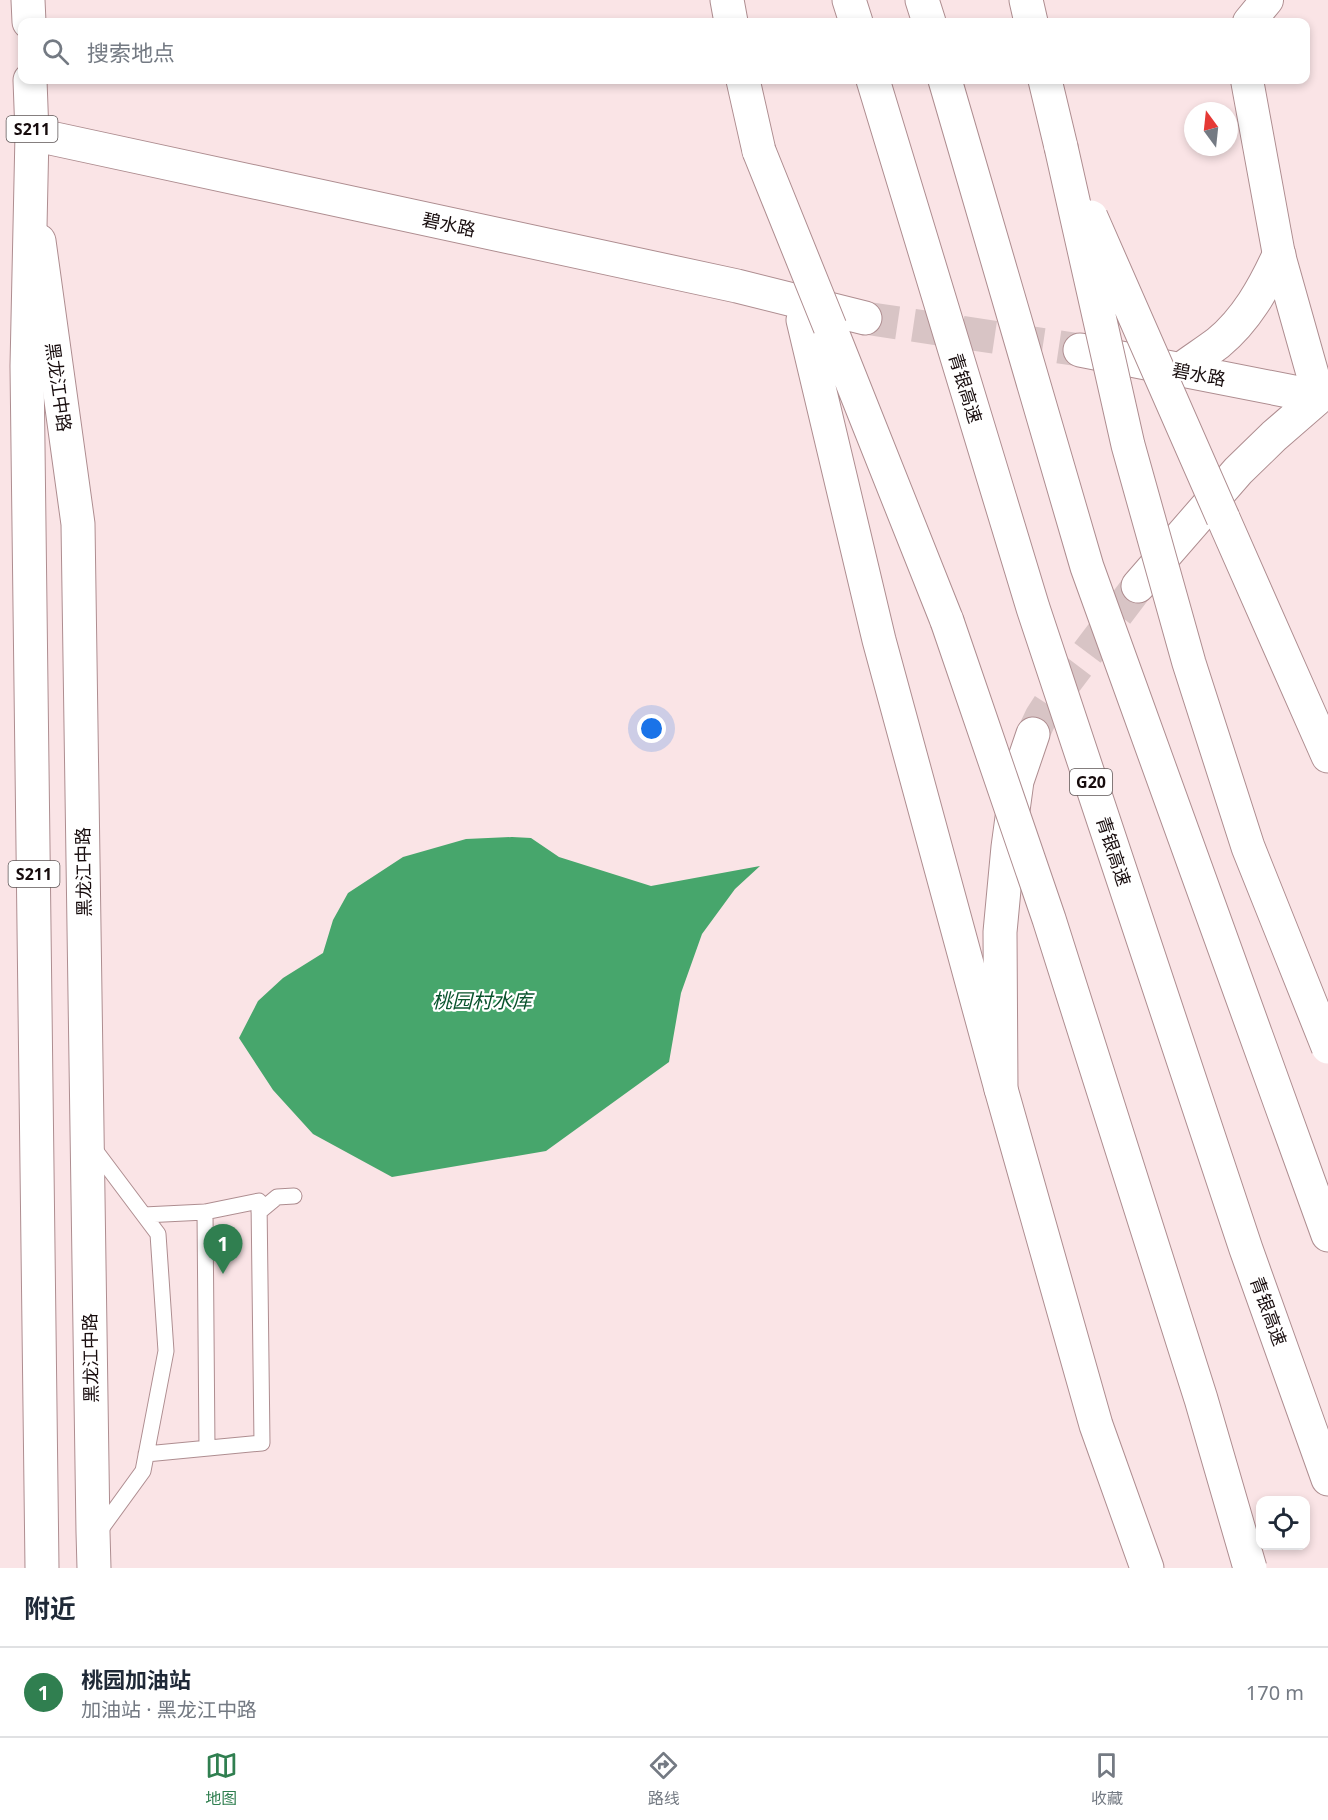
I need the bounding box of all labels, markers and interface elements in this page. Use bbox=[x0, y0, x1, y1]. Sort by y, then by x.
search box bbox=[18, 18, 1310, 84]
icon: search bbox=[39, 35, 72, 68]
text: 搜索地点 bbox=[87, 37, 175, 67]
north arrow bbox=[1184, 102, 1238, 156]
road number: S211 bbox=[6, 116, 57, 142]
street label: 碧水路 bbox=[420, 207, 478, 241]
street label: 黑龙江中路 bbox=[41, 341, 77, 433]
street label: 青银高速 bbox=[944, 350, 988, 426]
street label: 碧水路 bbox=[1170, 357, 1228, 391]
your location bbox=[637, 714, 666, 743]
road number: G20 bbox=[1070, 769, 1112, 795]
street label: 青银高速 bbox=[1091, 813, 1137, 889]
street label: 黑龙江中路 bbox=[70, 827, 96, 917]
road number: S211 bbox=[9, 861, 60, 887]
water label: 桃园村水库 bbox=[432, 987, 535, 1014]
pin: 1 bbox=[204, 1224, 242, 1274]
street label: 青银高速 bbox=[1245, 1273, 1293, 1349]
street label: 黑龙江中路 bbox=[77, 1313, 103, 1403]
map controls bbox=[1256, 1496, 1310, 1550]
button: locate bbox=[1256, 1496, 1310, 1550]
text: 附近 bbox=[24, 1590, 76, 1626]
text: 桃园加油站 bbox=[81, 1664, 191, 1694]
text: 1 bbox=[38, 1679, 49, 1706]
text: 170 m bbox=[1246, 1679, 1304, 1706]
text: 加油站 · 黑龙江中路 bbox=[81, 1696, 257, 1723]
tab: 地图 bbox=[205, 1749, 238, 1809]
tab: 路线 bbox=[647, 1749, 680, 1809]
tab: 收藏 bbox=[1090, 1749, 1123, 1809]

